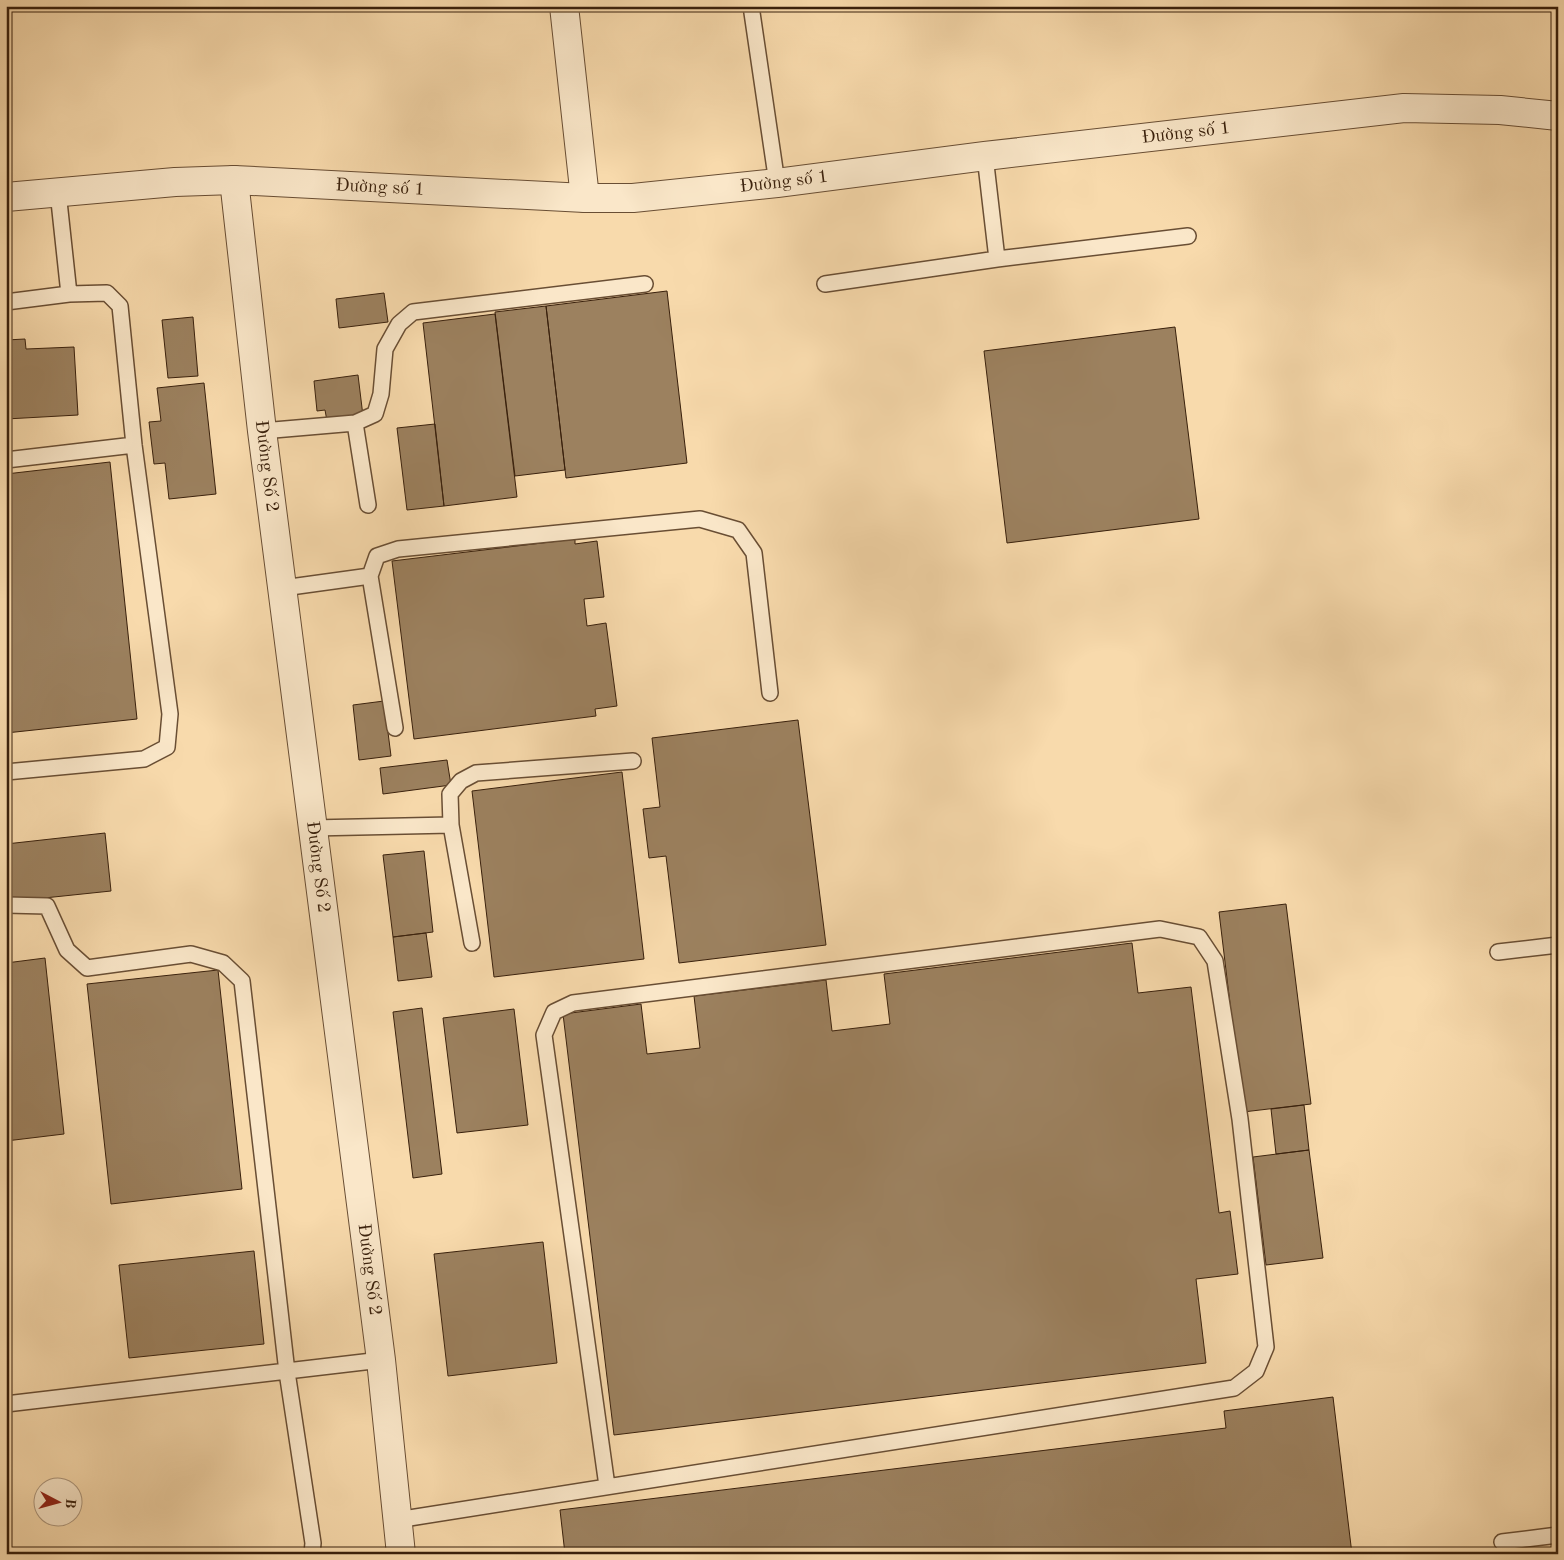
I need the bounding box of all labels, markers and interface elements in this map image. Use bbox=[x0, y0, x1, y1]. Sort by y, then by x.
street label: Đường số 1 bbox=[1141, 119, 1231, 147]
street label: Đường số 1 bbox=[739, 167, 829, 196]
street label: Đường số 1 bbox=[335, 176, 425, 199]
street label: Đường Số 2 bbox=[252, 419, 281, 513]
street label: Đường Số 2 bbox=[303, 820, 333, 914]
street label: Đường Số 2 bbox=[355, 1223, 384, 1317]
north arrow bbox=[32, 1478, 82, 1528]
text: B bbox=[62, 1498, 77, 1509]

